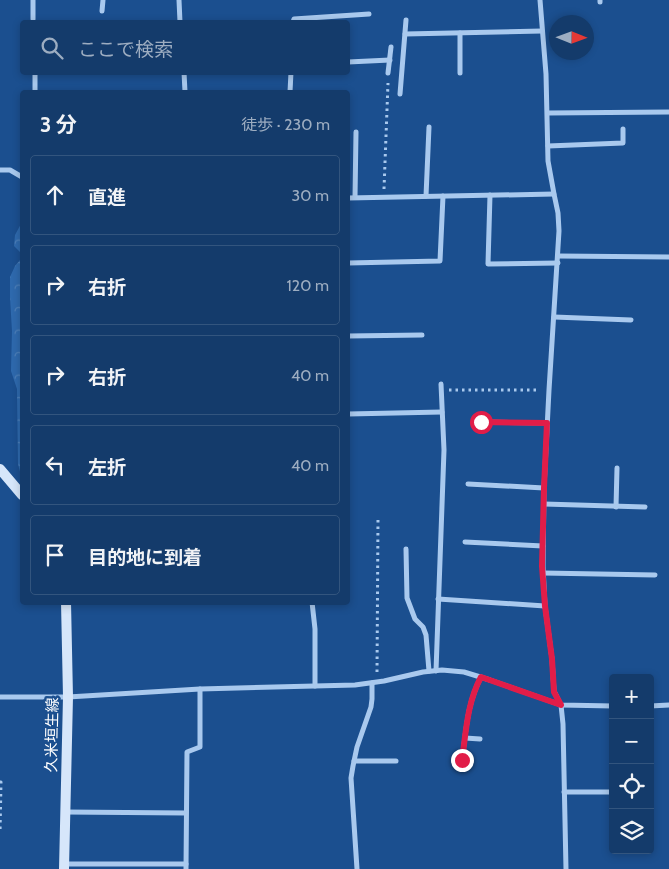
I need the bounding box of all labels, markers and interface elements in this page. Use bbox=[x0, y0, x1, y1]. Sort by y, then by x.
north arrow bbox=[549, 15, 594, 60]
search box bbox=[20, 20, 350, 75]
icon: search bbox=[38, 34, 66, 62]
text: ここで検索 bbox=[78, 38, 173, 61]
text: 3 分 bbox=[40, 112, 77, 137]
text: 徒歩 · 230 m bbox=[241, 115, 330, 134]
icon: ahead bbox=[41, 181, 69, 209]
text: 直進 bbox=[88, 186, 126, 209]
text: 30 m bbox=[292, 186, 329, 205]
icon: right bbox=[41, 271, 69, 299]
text: 右折 bbox=[88, 276, 126, 299]
text: 120 m bbox=[287, 276, 329, 295]
icon: right bbox=[41, 361, 69, 389]
text: 右折 bbox=[88, 366, 126, 389]
text: 40 m bbox=[291, 366, 329, 385]
route start bbox=[470, 411, 493, 434]
icon: left bbox=[41, 451, 69, 479]
text: 左折 bbox=[88, 456, 126, 479]
text: 40 m bbox=[291, 456, 329, 475]
icon: arrive bbox=[41, 541, 69, 569]
text: 目的地に到着 bbox=[88, 546, 202, 569]
map controls bbox=[609, 674, 654, 854]
button: + bbox=[609, 674, 654, 719]
street label: 久米垣生線 bbox=[42, 697, 62, 773]
button: − bbox=[609, 719, 654, 764]
route end bbox=[451, 749, 474, 772]
button: locate bbox=[609, 764, 654, 809]
button: layers bbox=[609, 809, 654, 854]

